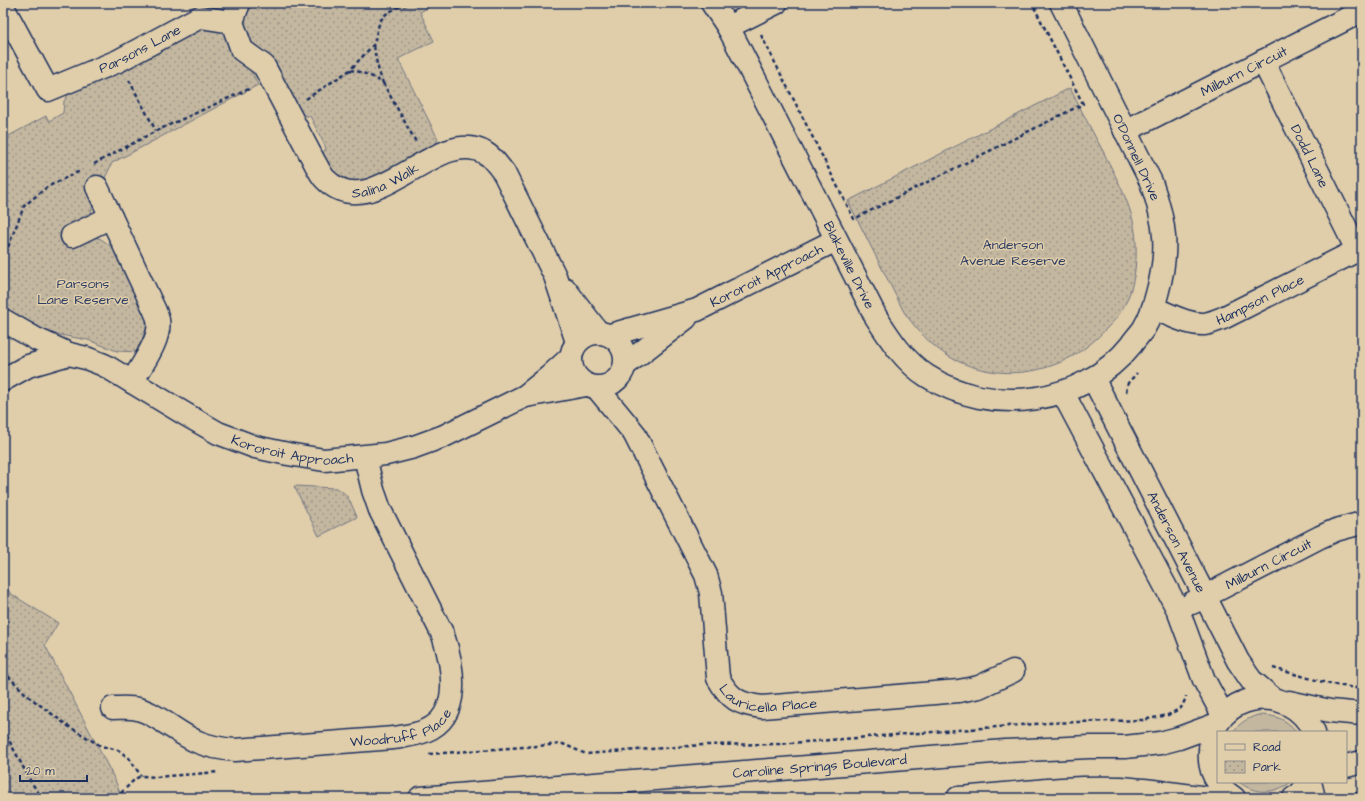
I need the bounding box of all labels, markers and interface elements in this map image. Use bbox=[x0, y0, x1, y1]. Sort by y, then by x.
street label: Parsons Lane bbox=[96, 20, 185, 79]
street label: Milburn Circuit bbox=[1197, 41, 1291, 102]
street label: O'Donnell Drive bbox=[1107, 111, 1165, 205]
street label: Dodd Lane bbox=[1285, 121, 1334, 192]
street label: Salina Walk bbox=[352, 158, 423, 203]
street label: Blakeville Drive bbox=[818, 218, 880, 313]
park label: Anderson Avenue Reserve bbox=[960, 235, 1066, 271]
street label: Kororoit Approach bbox=[707, 239, 827, 313]
street label: Hampson Place bbox=[1213, 270, 1308, 331]
park label: Parsons Lane Reserve bbox=[37, 274, 129, 310]
street label: Kororoit Approach bbox=[228, 430, 354, 471]
street label: Anderson Avenue bbox=[1142, 488, 1211, 597]
street label: Milburn Circuit bbox=[1222, 534, 1316, 595]
street label: Lauricella Place bbox=[714, 680, 818, 718]
street label: Woodruff Place bbox=[349, 705, 457, 752]
legend bbox=[1217, 731, 1347, 783]
text: Road bbox=[1253, 739, 1281, 756]
street label: Caroline Springs Boulevard bbox=[732, 750, 908, 784]
scale bar bbox=[20, 757, 87, 783]
text: Park bbox=[1253, 759, 1281, 776]
text: 20 m bbox=[26, 763, 55, 780]

